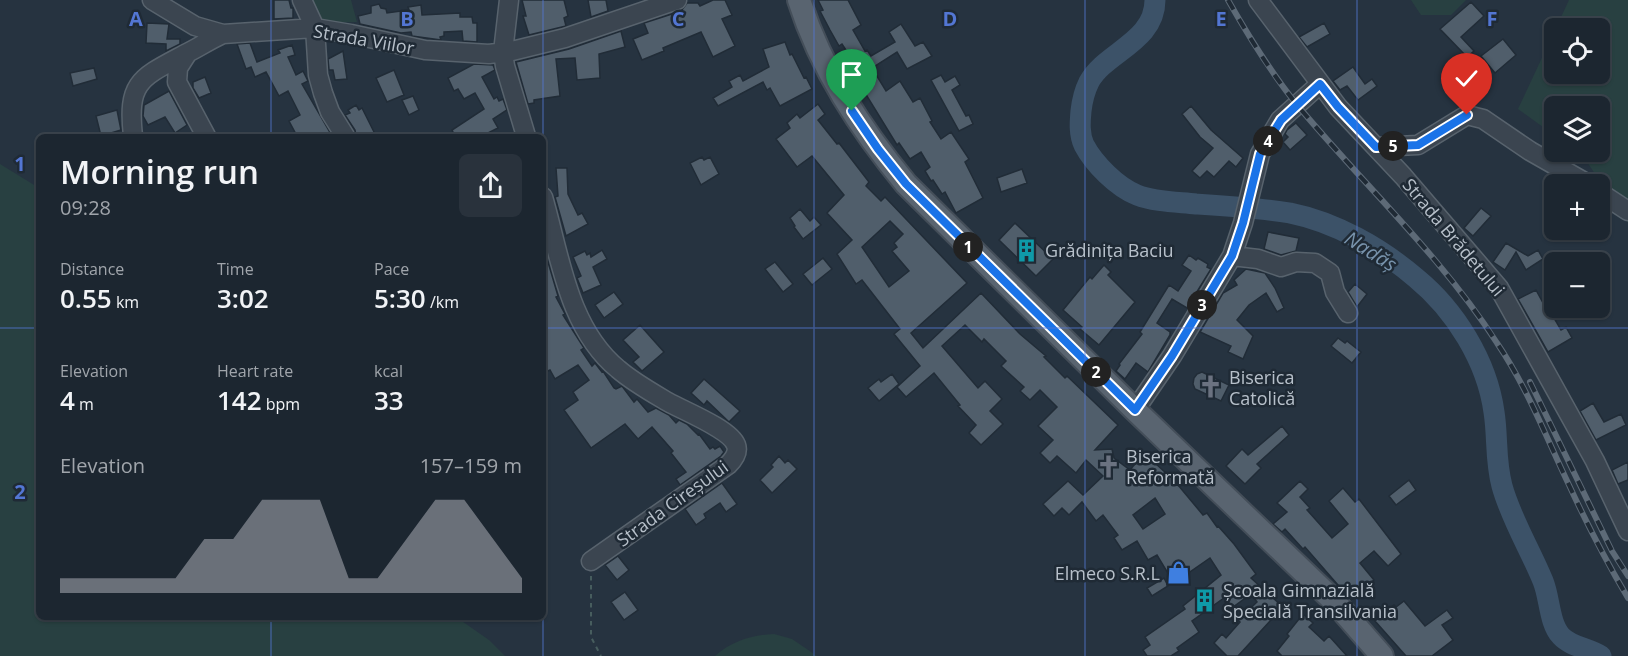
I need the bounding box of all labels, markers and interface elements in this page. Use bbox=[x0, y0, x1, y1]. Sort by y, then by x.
text: A bbox=[129, 5, 143, 32]
text: B bbox=[400, 5, 414, 32]
text: C bbox=[672, 5, 685, 32]
text: D bbox=[943, 5, 957, 32]
text: E bbox=[1215, 5, 1227, 32]
text: F bbox=[1487, 5, 1497, 32]
street label: Strada Viilor bbox=[312, 18, 417, 60]
map controls bbox=[1544, 18, 1610, 318]
button: locate bbox=[1544, 18, 1610, 84]
pin bbox=[826, 49, 877, 111]
pin bbox=[1441, 53, 1492, 115]
icon: arrive bbox=[835, 58, 868, 91]
icon: check bbox=[1450, 62, 1483, 95]
button: layers bbox=[1544, 96, 1610, 162]
pin: 4 bbox=[1253, 126, 1283, 156]
text: 4 bbox=[1263, 130, 1273, 152]
pin: 5 bbox=[1378, 131, 1408, 161]
text: 5 bbox=[1388, 135, 1398, 157]
text: Morning run bbox=[60, 149, 259, 194]
text: 1 bbox=[14, 150, 26, 177]
button: share bbox=[459, 154, 522, 217]
street label: Strada Brădetului bbox=[1398, 173, 1510, 301]
button: + bbox=[1544, 174, 1610, 240]
text: 09:28 bbox=[60, 194, 111, 221]
water label: Nadăș bbox=[1340, 224, 1403, 278]
pin: 1 bbox=[953, 232, 983, 262]
text: 1 bbox=[963, 236, 973, 258]
building icon: Grădinița Baciu bbox=[1014, 237, 1040, 263]
place label: Grădinița Baciu bbox=[1045, 238, 1174, 262]
button: − bbox=[1544, 252, 1610, 318]
text: Distance bbox=[60, 258, 124, 280]
text: Time bbox=[217, 258, 254, 280]
text: Pace bbox=[374, 258, 409, 280]
text: 0.55 bbox=[60, 280, 112, 316]
text: 3:02 bbox=[217, 280, 269, 316]
text: 5:30 bbox=[374, 280, 426, 316]
pin: 3 bbox=[1187, 290, 1217, 320]
text: km bbox=[112, 291, 139, 313]
text: /km bbox=[426, 291, 459, 313]
text: 3 bbox=[1197, 294, 1207, 316]
pin: 2 bbox=[1081, 357, 1111, 387]
text: Elevation bbox=[60, 360, 128, 382]
text: Heart rate bbox=[217, 360, 293, 382]
text: kcal bbox=[374, 360, 403, 382]
text: 2 bbox=[1091, 361, 1101, 383]
place label: Biserica Catolică bbox=[1229, 365, 1295, 410]
church icon: Biserica Catolică bbox=[1198, 374, 1224, 400]
text: 4 bbox=[60, 382, 75, 418]
text: 142 bbox=[217, 382, 262, 418]
text: 33 bbox=[374, 382, 404, 418]
text: m bbox=[75, 393, 94, 415]
text: bpm bbox=[262, 393, 300, 415]
place label: Biserica Reformată bbox=[1126, 444, 1215, 489]
text: Elevation bbox=[60, 452, 145, 479]
text: 157–159 m bbox=[420, 452, 522, 479]
church icon: Biserica Reformată bbox=[1095, 453, 1121, 479]
street label: Strada Cireșului bbox=[611, 454, 733, 552]
text: 2 bbox=[14, 478, 26, 505]
shop icon: Elmeco S.R.L bbox=[1165, 560, 1191, 586]
place label: Elmeco S.R.L bbox=[1055, 561, 1160, 585]
place label: Școala Gimnazială Specială Transilvania bbox=[1223, 578, 1397, 623]
building icon: Școala Gimnazială Specială Transilvania bbox=[1192, 587, 1218, 613]

